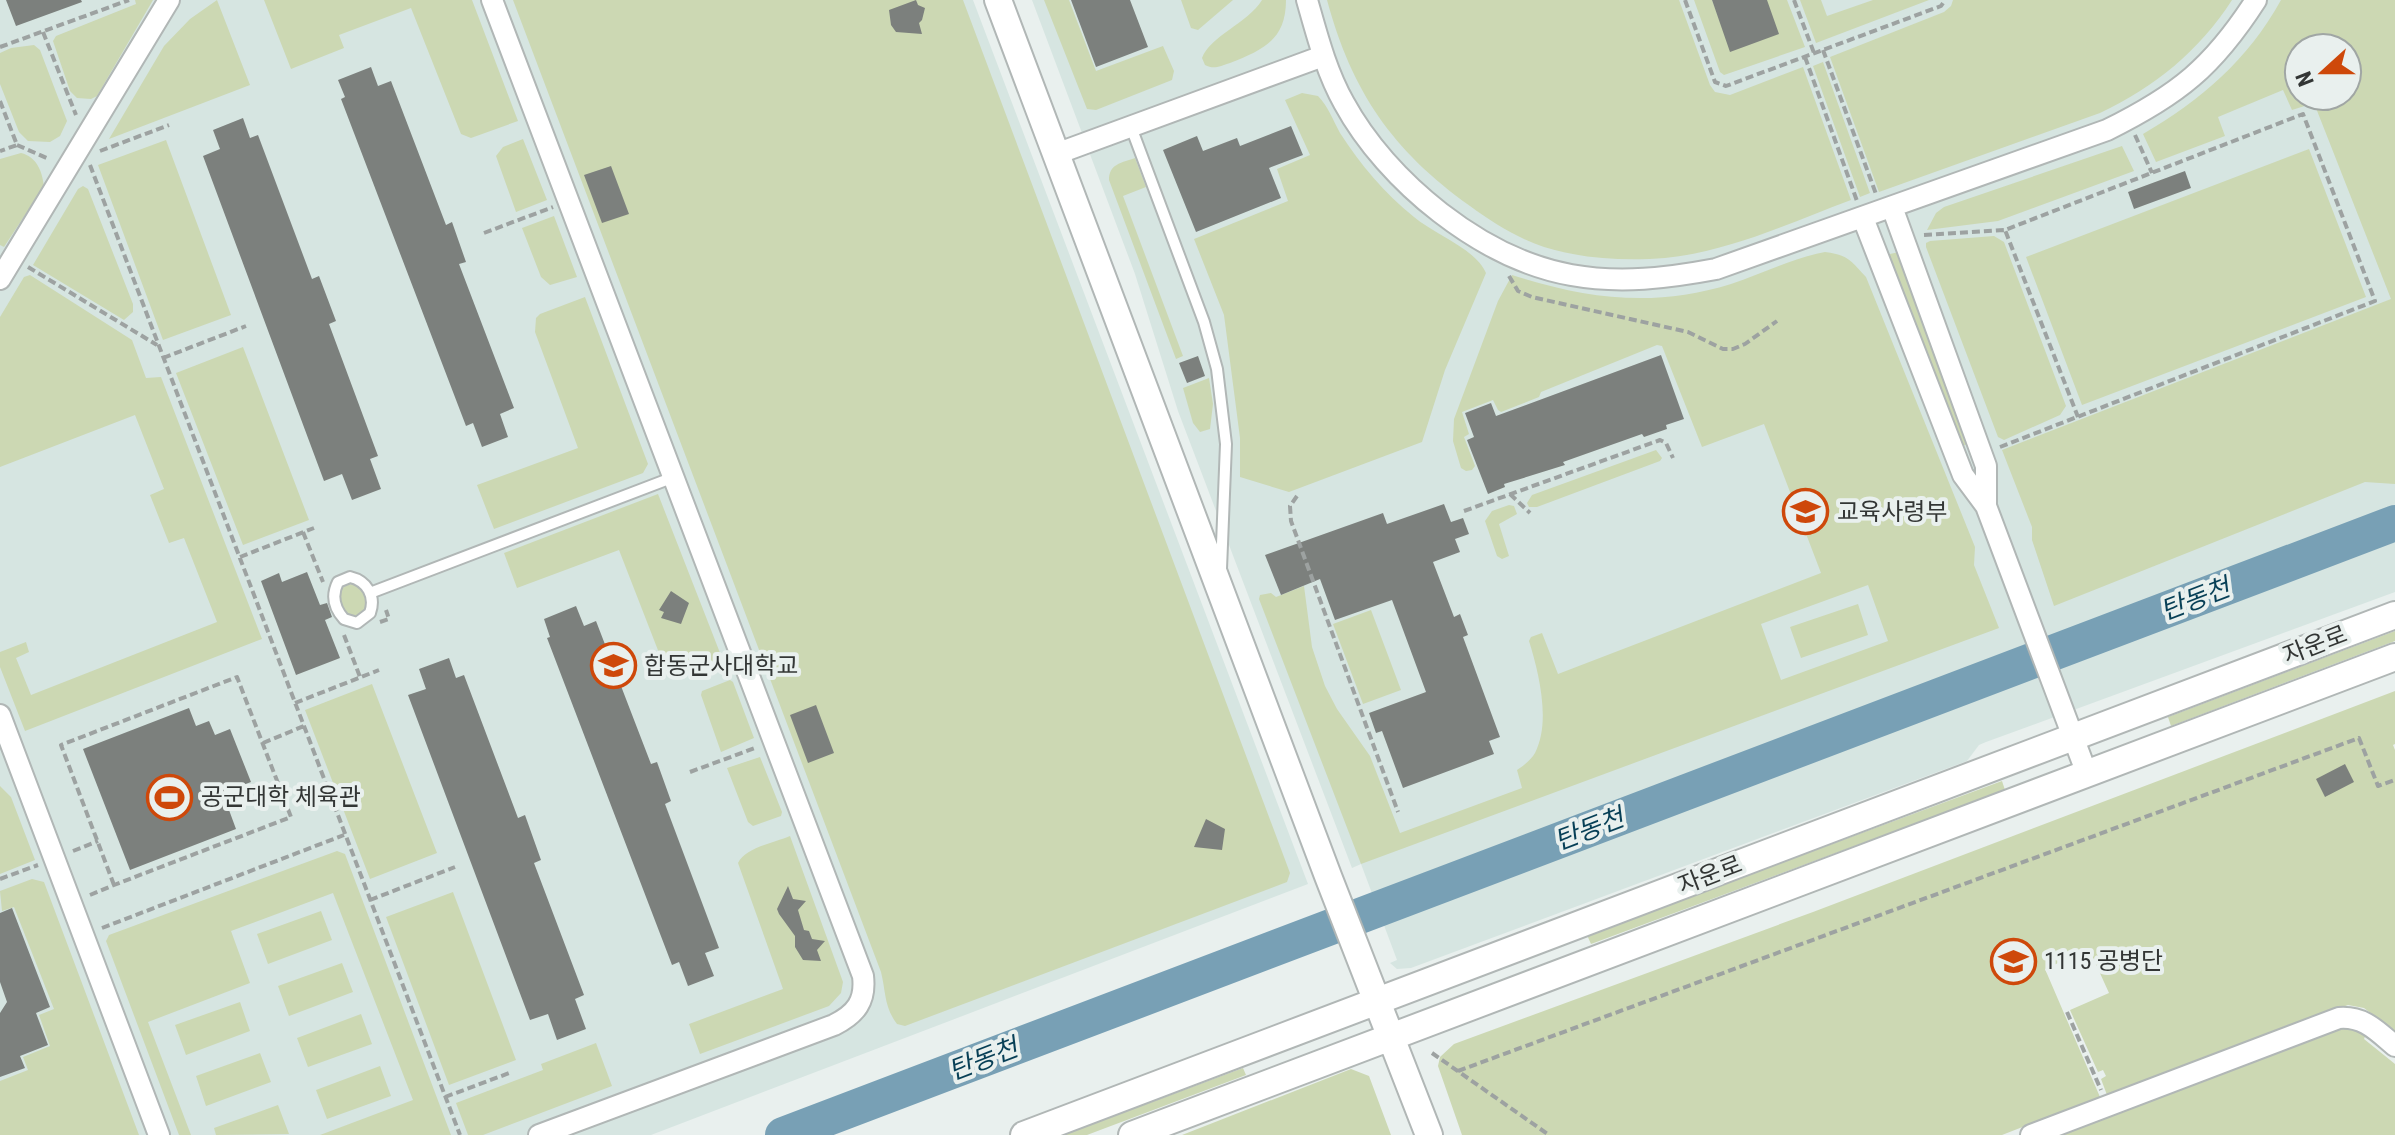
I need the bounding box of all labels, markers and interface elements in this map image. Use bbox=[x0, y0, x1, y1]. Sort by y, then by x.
north arrow bbox=[2283, 32, 2363, 112]
text: N bbox=[2291, 68, 2319, 90]
school or university icon: 교육사령부 bbox=[1782, 488, 1830, 536]
place label: 교육사령부 bbox=[1837, 498, 1947, 526]
water label: 탄동천 bbox=[2156, 571, 2237, 626]
street label: 자운로 bbox=[2279, 620, 2351, 670]
school or university icon: 합동군사대학교 bbox=[589, 642, 637, 690]
place label: 합동군사대학교 bbox=[644, 652, 799, 680]
sports icon: 공군대학 체육관 bbox=[146, 773, 194, 821]
place label: 공군대학 체육관 bbox=[201, 783, 361, 811]
water label: 탄동천 bbox=[1550, 801, 1631, 856]
street label: 자운로 bbox=[1674, 850, 1746, 900]
school or university icon: 1115 공병단 bbox=[1989, 937, 2037, 985]
place label: 1115 공병단 bbox=[2044, 947, 2163, 975]
water label: 탄동천 bbox=[944, 1031, 1025, 1086]

